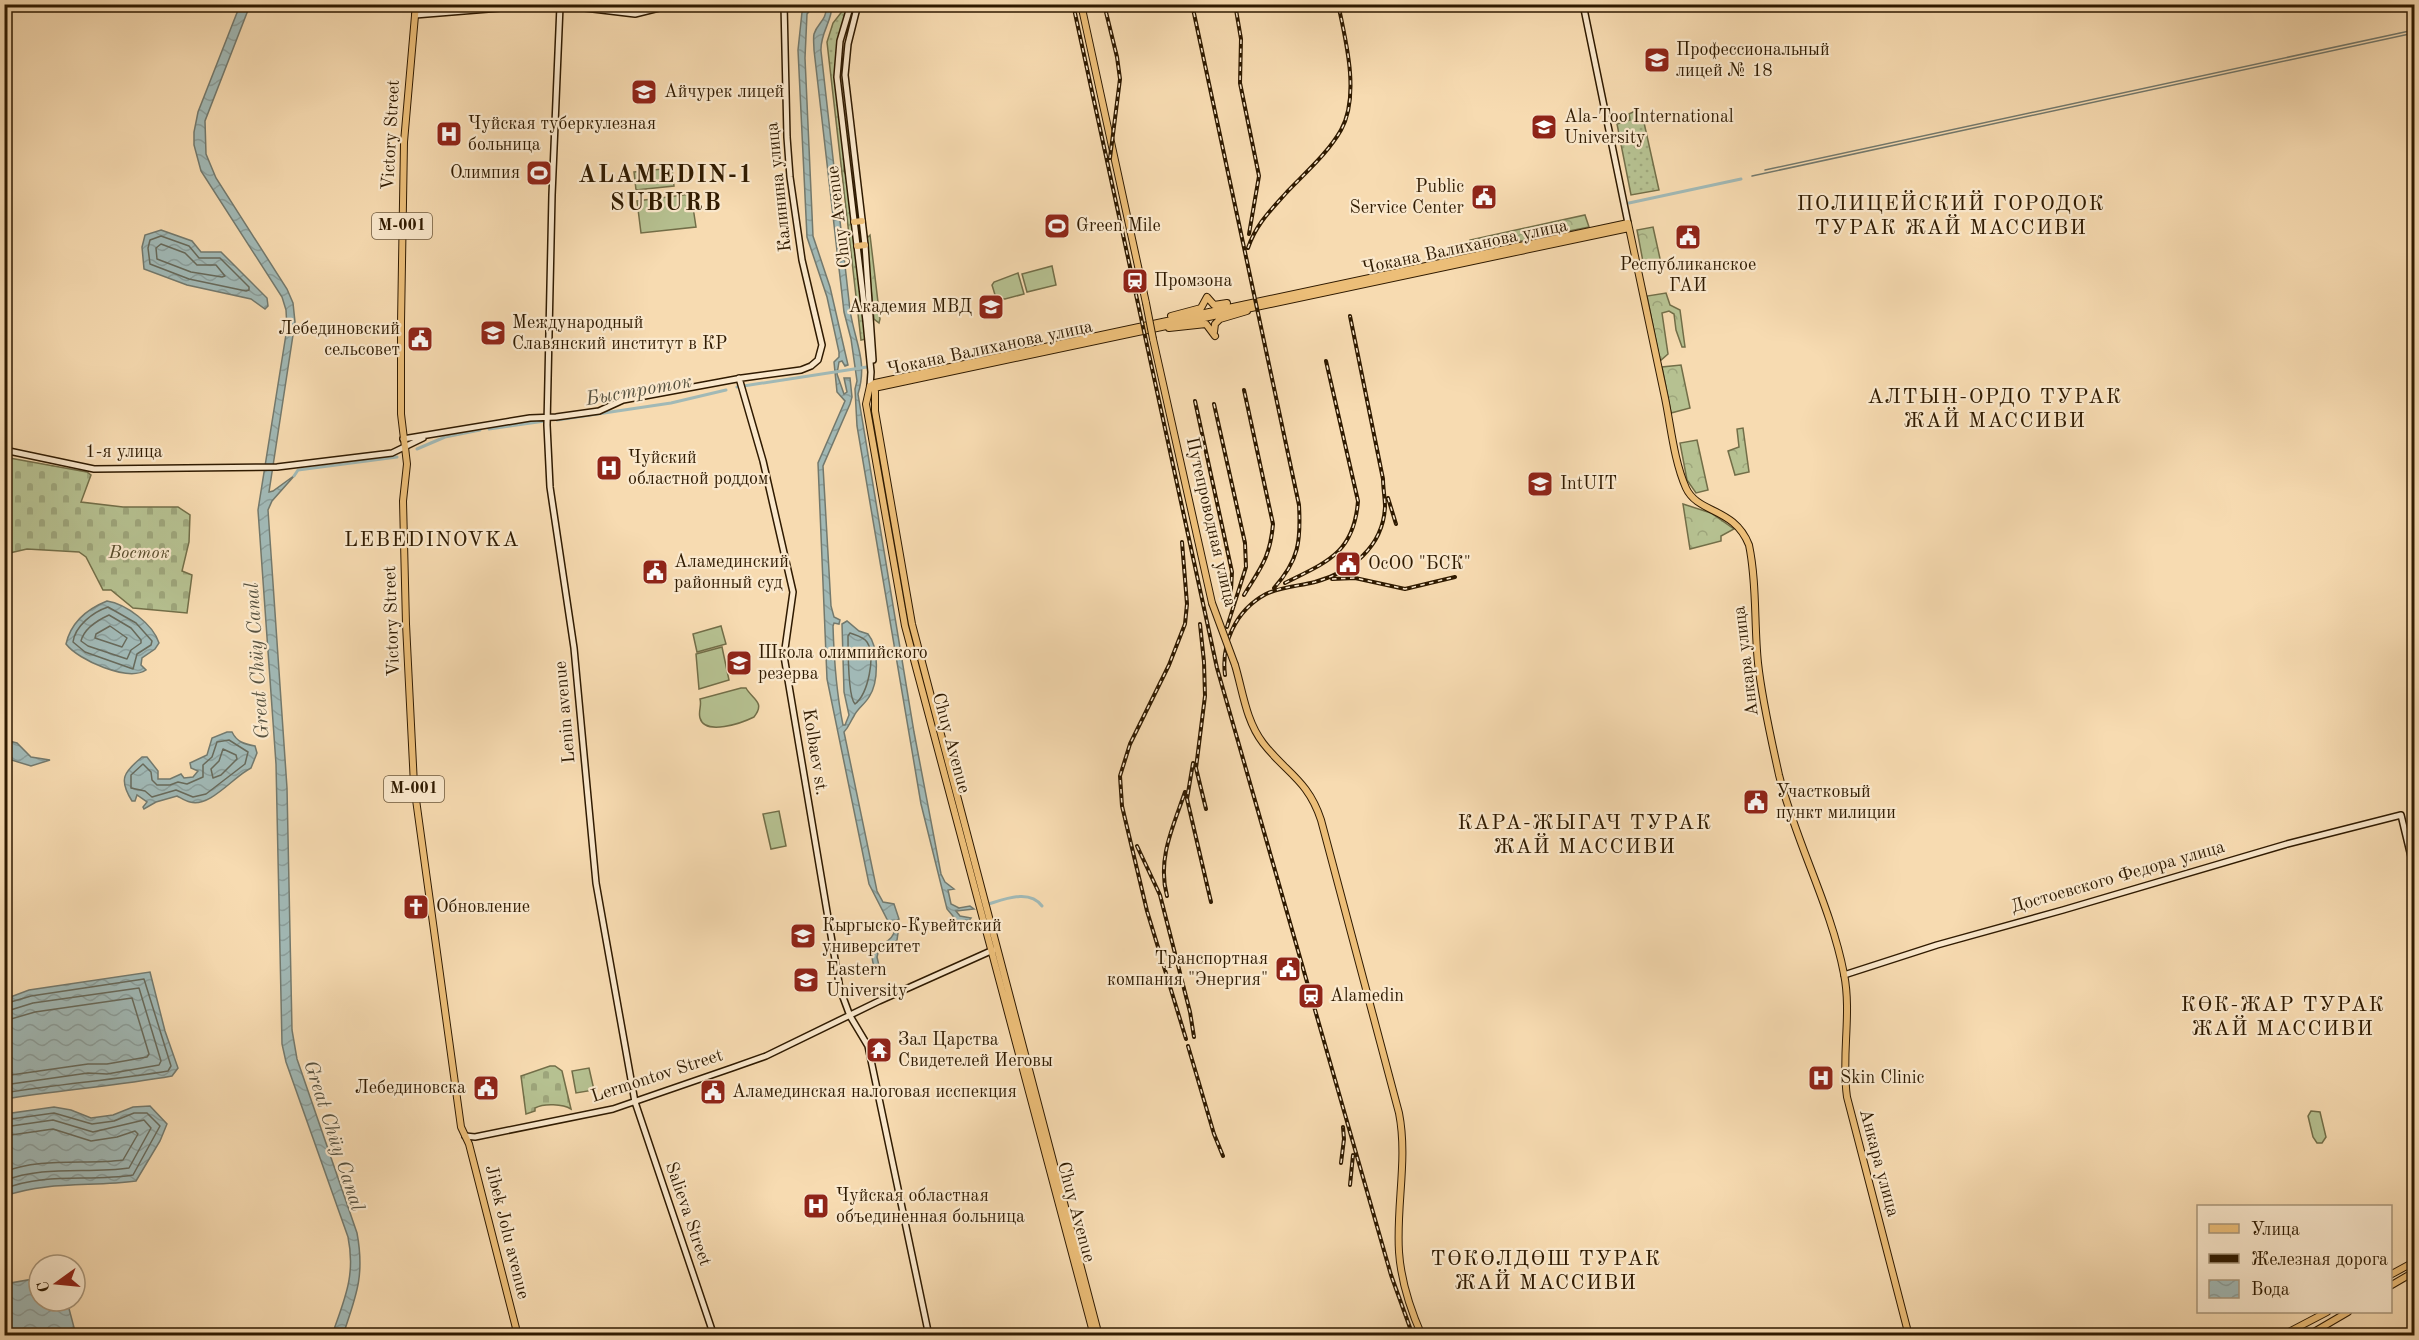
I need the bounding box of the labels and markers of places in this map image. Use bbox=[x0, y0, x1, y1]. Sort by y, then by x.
place label: Профессиональный лицей № 18 bbox=[1676, 41, 1830, 80]
school or university icon: Профессиональный лицей № 18 bbox=[1642, 45, 1672, 75]
school or university icon: Айчурек лицей bbox=[629, 77, 659, 107]
place label: Айчурек лицей bbox=[664, 83, 784, 101]
place label: Ala-Too International University bbox=[1564, 108, 1734, 147]
school or university icon: Ala-Too International University bbox=[1529, 112, 1559, 142]
place label: Чуйская туберкулезная больница bbox=[468, 115, 656, 154]
hospital icon: Чуйская туберкулезная больница bbox=[434, 119, 464, 149]
sports icon: Олимпия bbox=[524, 158, 554, 188]
place label: Олимпия bbox=[450, 164, 520, 182]
place label: Public Service Center bbox=[1350, 178, 1465, 217]
public building icon: Public Service Center bbox=[1469, 182, 1499, 212]
sports icon: Green Mile bbox=[1042, 211, 1072, 241]
place label: Green Mile bbox=[1076, 217, 1161, 235]
public building icon: Республиканское ГАИ bbox=[1673, 222, 1703, 252]
place label: Республиканское ГАИ bbox=[1620, 256, 1756, 295]
station icon: Промзона bbox=[1120, 266, 1150, 296]
place label: Промзона bbox=[1154, 272, 1232, 290]
school or university icon: Академия МВД bbox=[976, 292, 1006, 322]
place label: Академия МВД bbox=[848, 298, 972, 316]
place label: Международный Славянский институт в КР bbox=[512, 314, 727, 353]
school or university icon: Международный Славянский институт в КР bbox=[478, 318, 508, 348]
place label: Лебединовский сельсовет bbox=[278, 320, 400, 359]
public building icon: Лебединовский сельсовет bbox=[405, 324, 435, 354]
place label: Чуйский областной роддом bbox=[628, 449, 768, 488]
hospital icon: Чуйский областной роддом bbox=[594, 453, 624, 483]
school or university icon: IntUIT bbox=[1525, 469, 1555, 499]
place label: IntUIT bbox=[1560, 475, 1617, 493]
public building icon: ОсОО "БСК" bbox=[1333, 549, 1363, 579]
place label: Аламединский районный суд bbox=[674, 553, 789, 592]
place label: ОсОО "БСК" bbox=[1368, 555, 1471, 573]
public building icon: Аламединский районный суд bbox=[640, 557, 670, 587]
place label: Школа олимпийского резерва bbox=[758, 644, 928, 683]
school or university icon: Школа олимпийского резерва bbox=[724, 648, 754, 678]
place label: Участковый пункт милиции bbox=[1776, 783, 1896, 822]
public building icon: Участковый пункт милиции bbox=[1741, 787, 1771, 817]
church icon: Обновление bbox=[401, 892, 431, 922]
place label: Обновление bbox=[436, 898, 530, 916]
place label: Кыргыско-Кувейтский университет bbox=[822, 917, 1002, 956]
school or university icon: Кыргыско-Кувейтский университет bbox=[788, 921, 818, 951]
place label: Транспортная компания "Энергия" bbox=[1107, 950, 1268, 989]
public building icon: Транспортная компания "Энергия" bbox=[1273, 954, 1303, 984]
place label: Eastern University bbox=[826, 961, 908, 1000]
school or university icon: Eastern University bbox=[791, 965, 821, 995]
station icon: Alamedin bbox=[1296, 981, 1326, 1011]
place label: Alamedin bbox=[1330, 987, 1404, 1005]
place label: Зал Царства Свидетелей Иеговы bbox=[898, 1031, 1053, 1070]
temple icon: Зал Царства Свидетелей Иеговы bbox=[864, 1035, 894, 1065]
hospital icon: Skin Clinic bbox=[1806, 1063, 1836, 1093]
place label: Skin Clinic bbox=[1840, 1069, 1924, 1087]
public building icon: Лебединовска bbox=[471, 1073, 501, 1103]
public building icon: Аламединская налоговая исспекция bbox=[698, 1077, 728, 1107]
place label: Лебединовска bbox=[355, 1079, 466, 1097]
place label: Аламединская налоговая исспекция bbox=[732, 1083, 1017, 1101]
place label: Чуйская областная объединенная больница bbox=[836, 1187, 1025, 1226]
hospital icon: Чуйская областная объединенная больница bbox=[801, 1191, 831, 1221]

